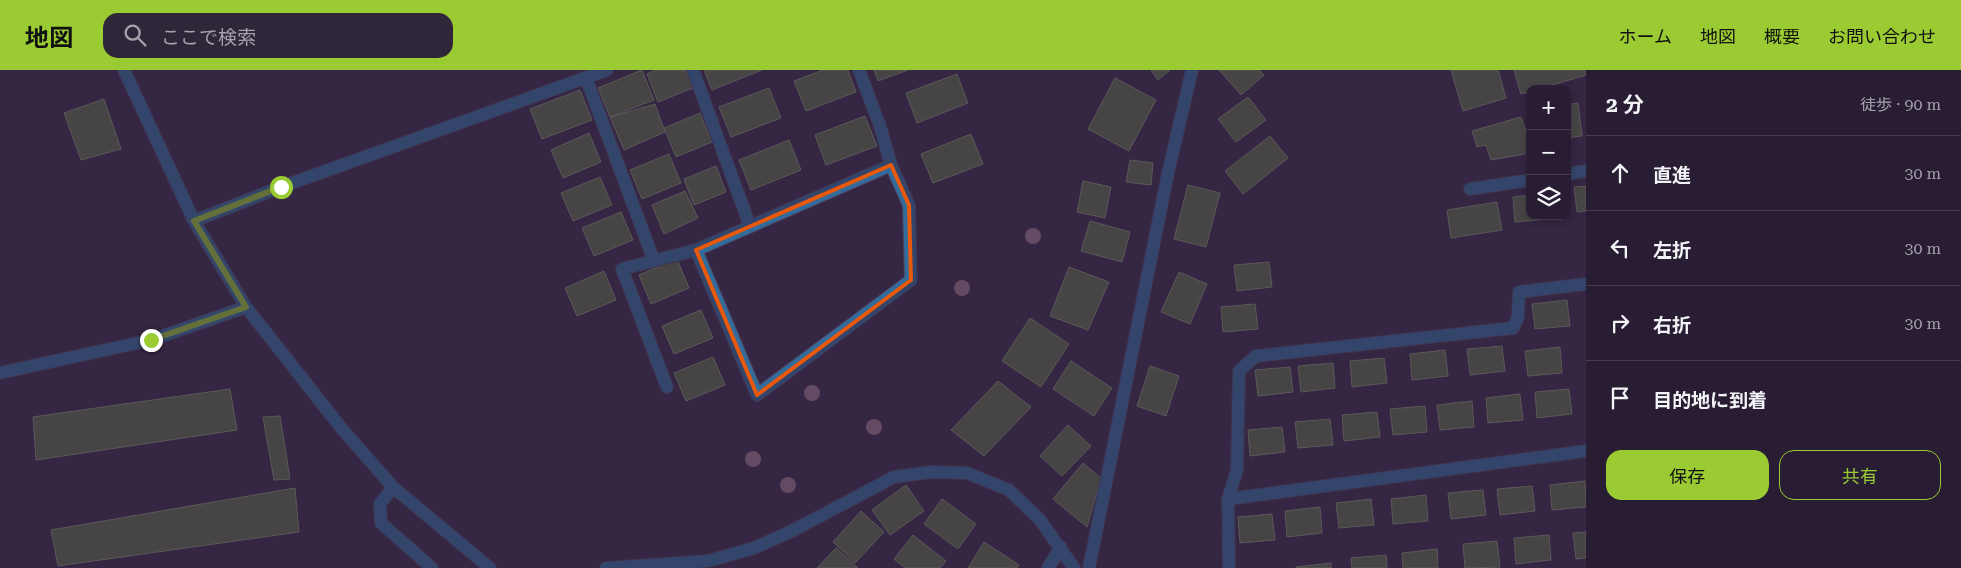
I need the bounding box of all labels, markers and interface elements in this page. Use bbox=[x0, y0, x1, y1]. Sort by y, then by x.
search box bbox=[103, 13, 453, 58]
icon: search bbox=[121, 21, 149, 49]
text: 地図 bbox=[25, 24, 73, 52]
text: ここで検索 bbox=[161, 26, 256, 49]
text: ホーム bbox=[1619, 26, 1672, 47]
text: 地図 bbox=[1700, 26, 1736, 47]
text: 概要 bbox=[1764, 26, 1800, 47]
text: お問い合わせ bbox=[1828, 26, 1936, 47]
map controls bbox=[1526, 85, 1571, 220]
button: + bbox=[1526, 85, 1571, 130]
text: 2 分 bbox=[1606, 93, 1644, 117]
text: 徒歩 · 90 m bbox=[1860, 95, 1941, 114]
button: − bbox=[1526, 130, 1571, 175]
icon: ahead bbox=[1606, 159, 1634, 187]
text: 直進 bbox=[1653, 164, 1691, 187]
text: 30 m bbox=[1904, 164, 1941, 183]
button: layers bbox=[1526, 175, 1571, 220]
route start bbox=[270, 176, 293, 199]
icon: left bbox=[1606, 234, 1634, 262]
text: 左折 bbox=[1653, 239, 1691, 262]
text: 30 m bbox=[1904, 239, 1941, 258]
icon: right bbox=[1606, 309, 1634, 337]
text: 右折 bbox=[1653, 314, 1691, 337]
text: 30 m bbox=[1904, 314, 1941, 333]
route end bbox=[140, 329, 163, 352]
icon: arrive bbox=[1606, 384, 1634, 412]
text: 目的地に到着 bbox=[1653, 389, 1767, 412]
button: 保存 bbox=[1606, 450, 1769, 500]
button: 共有 bbox=[1779, 450, 1941, 500]

